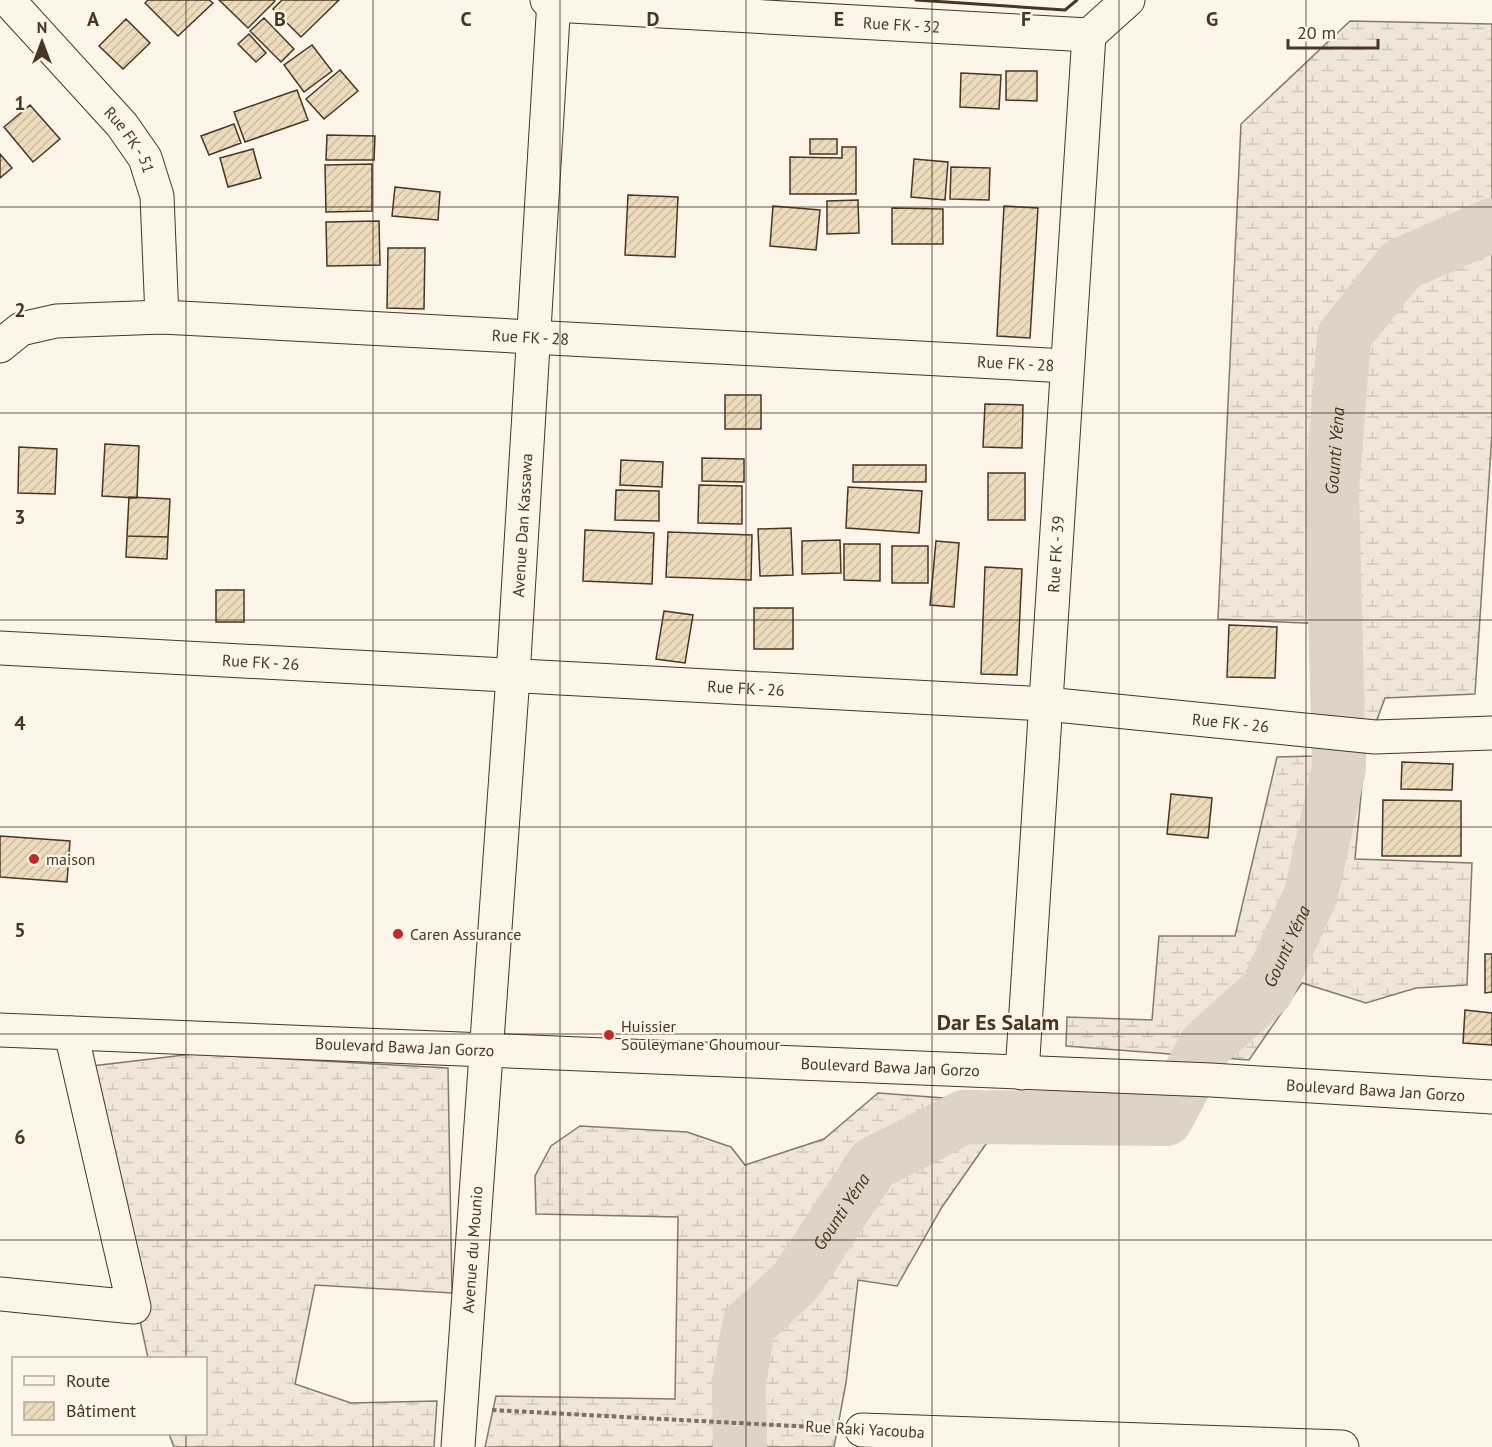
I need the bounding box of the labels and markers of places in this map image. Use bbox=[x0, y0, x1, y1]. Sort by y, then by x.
place label: maison bbox=[46, 849, 95, 869]
marker: maison bbox=[27, 852, 41, 866]
place label: Caren Assurance bbox=[410, 924, 521, 944]
marker: Caren Assurance bbox=[391, 927, 405, 941]
place label: Huissier Souleymane Ghoumour bbox=[621, 1016, 781, 1054]
marker: Huissier Souleymane Ghoumour bbox=[602, 1028, 616, 1042]

